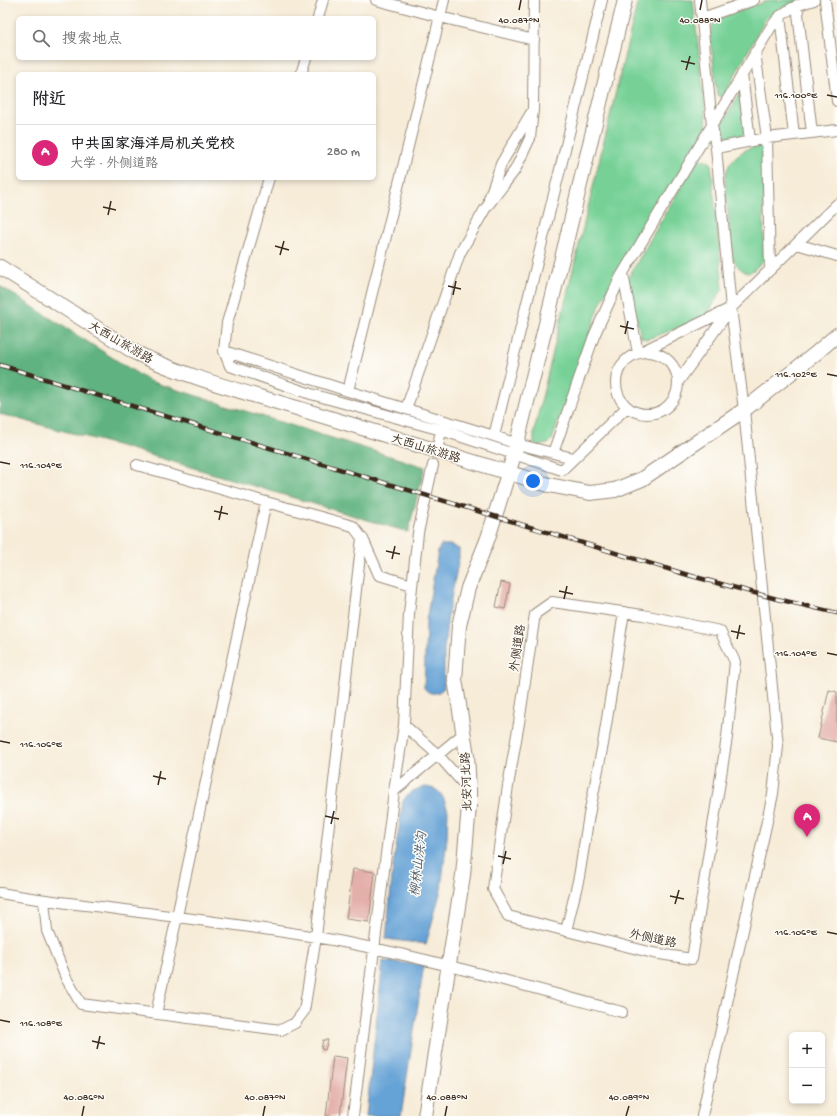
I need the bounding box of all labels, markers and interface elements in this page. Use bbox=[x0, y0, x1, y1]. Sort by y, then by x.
text: 40.087°N bbox=[499, 15, 540, 27]
text: 40.088°N bbox=[679, 15, 721, 27]
search box bbox=[16, 16, 376, 60]
icon: search bbox=[30, 27, 52, 49]
text: 搜索地点 bbox=[62, 31, 122, 49]
text: 116.100°E bbox=[774, 90, 818, 102]
text: 附近 bbox=[32, 91, 66, 111]
text: 中共国家海洋局机关党校 bbox=[70, 136, 235, 154]
text: A bbox=[41, 145, 49, 160]
text: 280 m bbox=[327, 145, 360, 160]
text: 大学 · 外侧道路 bbox=[70, 157, 158, 172]
street label: 大西山旅游路 bbox=[85, 319, 155, 368]
text: 116.102°E bbox=[774, 369, 818, 381]
street label: 大西山旅游路 bbox=[389, 432, 462, 467]
text: 116.104°E bbox=[19, 460, 63, 472]
your location bbox=[523, 471, 543, 491]
street label: 外侧道路 bbox=[508, 623, 529, 673]
text: 116.104°E bbox=[774, 648, 818, 660]
text: 116.106°E bbox=[19, 739, 63, 751]
street label: 北安河北路 bbox=[459, 752, 476, 812]
pin: A bbox=[794, 804, 820, 837]
water label: 柳林山洪沟 bbox=[407, 830, 431, 897]
street label: 外侧道路 bbox=[628, 927, 678, 952]
text: 116.106°E bbox=[774, 927, 818, 939]
text: 116.108°E bbox=[19, 1018, 63, 1030]
map controls bbox=[789, 1032, 825, 1104]
button: + bbox=[789, 1032, 825, 1068]
button: − bbox=[789, 1068, 825, 1104]
text: 40.086°N bbox=[64, 1092, 105, 1104]
text: 40.087°N bbox=[245, 1092, 286, 1104]
text: 40.088°N bbox=[426, 1092, 468, 1104]
text: 40.089°N bbox=[609, 1092, 650, 1104]

